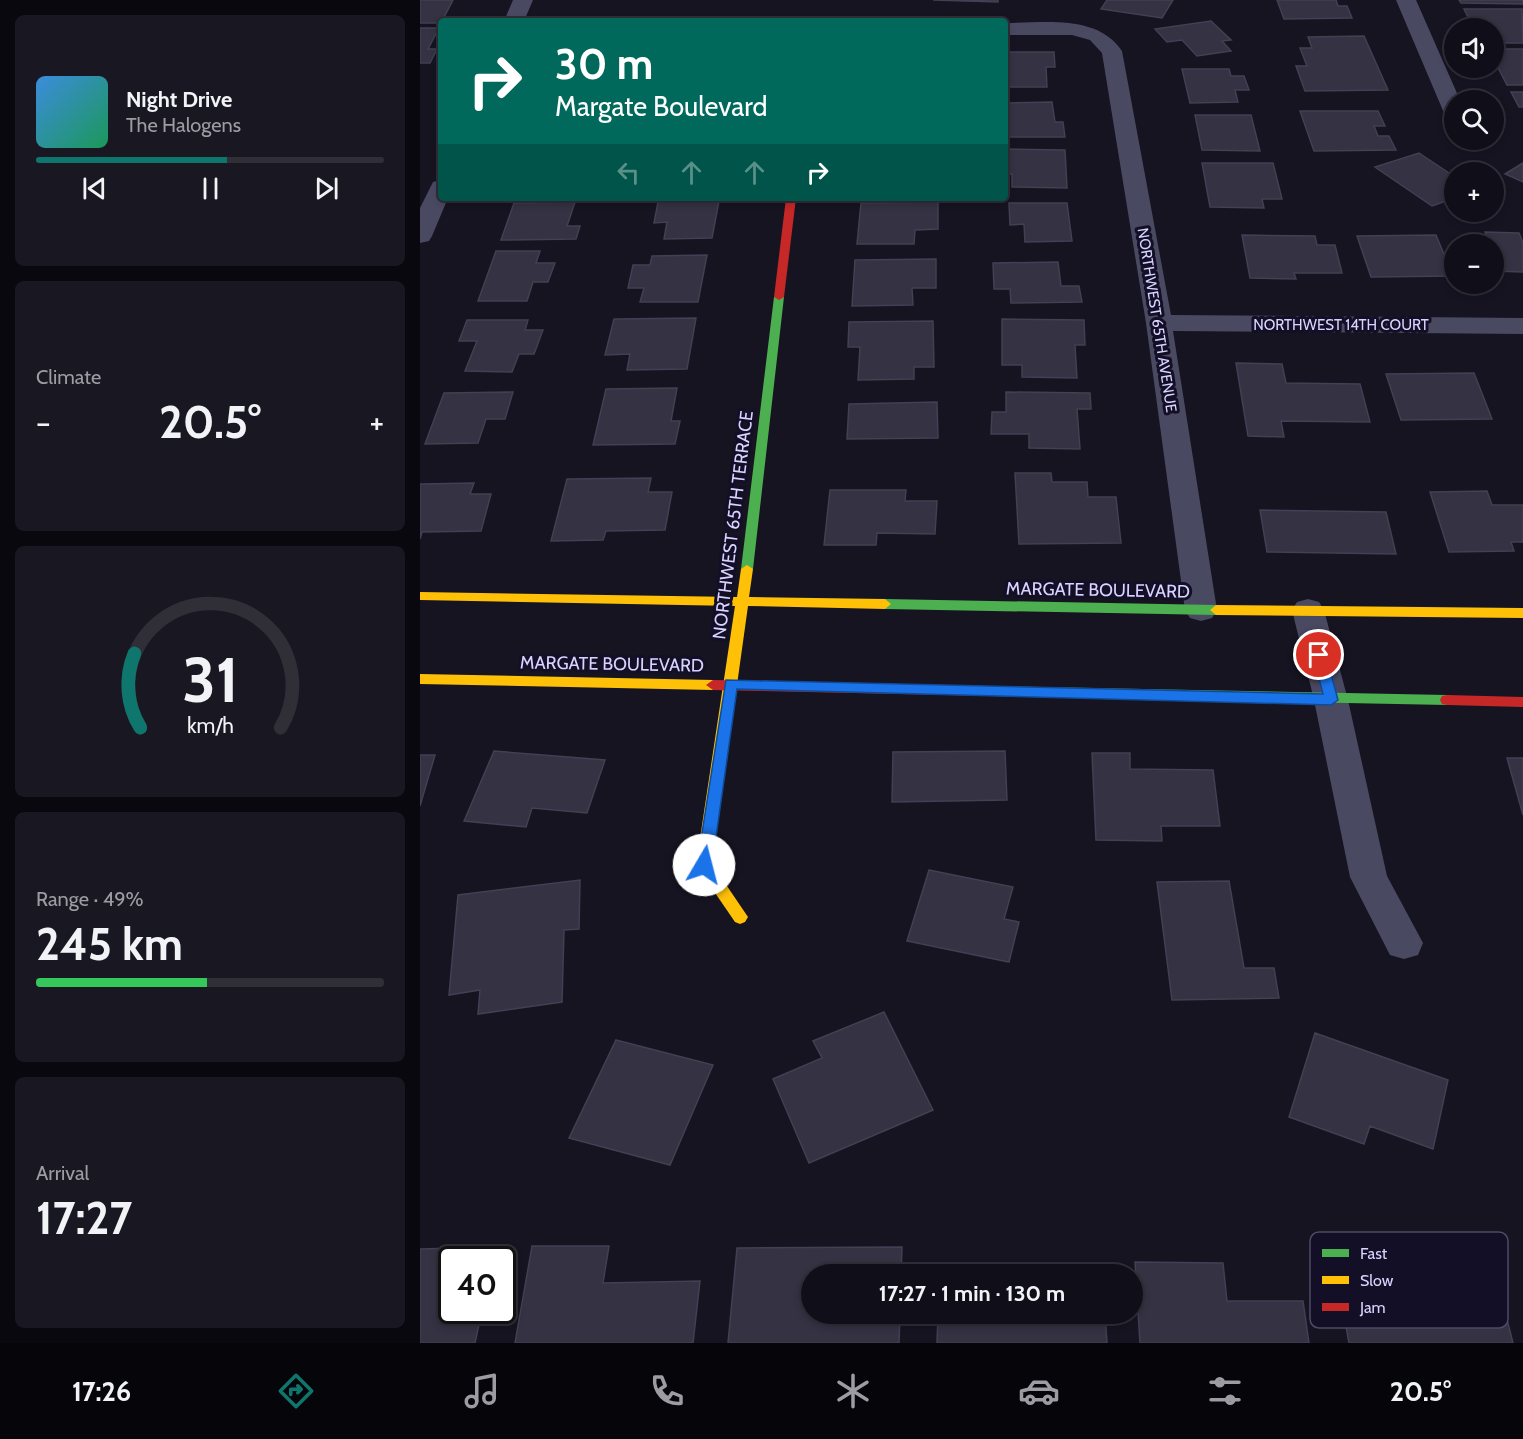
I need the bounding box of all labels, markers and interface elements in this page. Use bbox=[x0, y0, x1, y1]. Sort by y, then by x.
map controls bbox=[1444, 18, 1504, 294]
button: sound bbox=[1444, 18, 1504, 78]
text: 30 m bbox=[555, 38, 653, 90]
icon: right bbox=[456, 42, 534, 120]
text: Night Drive bbox=[126, 86, 232, 113]
text: Margate Boulevard bbox=[555, 90, 767, 123]
button: search bbox=[1444, 90, 1504, 150]
text: The Halogens bbox=[126, 113, 241, 137]
icon: left bbox=[612, 156, 645, 189]
icon: ahead bbox=[675, 156, 708, 189]
icon: ahead bbox=[738, 156, 771, 189]
icon: right bbox=[801, 156, 834, 189]
button: + bbox=[1444, 162, 1504, 222]
icon: previous bbox=[78, 172, 111, 205]
icon: pause bbox=[194, 172, 227, 205]
icon: next bbox=[310, 172, 343, 205]
street label: NORTHWEST 65TH AVENUE bbox=[1134, 227, 1180, 413]
button: − bbox=[1444, 234, 1504, 294]
street label: NORTHWEST 14TH COURT bbox=[1253, 316, 1429, 334]
text: Climate bbox=[36, 365, 101, 389]
text: 20.5° bbox=[159, 395, 261, 449]
text: − bbox=[36, 402, 51, 442]
text: + bbox=[369, 402, 384, 442]
street label: NORTHWEST 65TH TERRACE bbox=[708, 409, 758, 641]
street label: MARGATE BOULEVARD bbox=[1006, 577, 1190, 603]
pin bbox=[1293, 629, 1344, 680]
icon: arrive bbox=[1302, 638, 1335, 671]
text: 31 bbox=[182, 643, 238, 719]
street label: MARGATE BOULEVARD bbox=[520, 651, 704, 677]
text: km/h bbox=[187, 713, 233, 739]
position arrow bbox=[672, 833, 736, 897]
text: Range · 49% bbox=[36, 887, 144, 911]
text: 245 km bbox=[36, 917, 183, 971]
text: Arrival bbox=[36, 1161, 89, 1185]
text: 17:27 bbox=[36, 1191, 132, 1245]
legend bbox=[1310, 1232, 1508, 1328]
text: Fast bbox=[1360, 1244, 1388, 1263]
speed limit sign: 40 bbox=[438, 1246, 516, 1324]
text: Slow bbox=[1360, 1271, 1394, 1290]
text: 17:27 · 1 min · 130 m bbox=[879, 1280, 1065, 1307]
text: Jam bbox=[1359, 1298, 1386, 1317]
icon: directions bbox=[275, 1370, 317, 1412]
icon: music bbox=[461, 1370, 503, 1412]
icon: phone bbox=[646, 1370, 688, 1412]
icon: climate bbox=[832, 1370, 874, 1412]
icon: car bbox=[1018, 1370, 1060, 1412]
icon: filters bbox=[1204, 1370, 1246, 1412]
text: 17:26 bbox=[72, 1375, 131, 1408]
text: 20.5° bbox=[1390, 1375, 1451, 1408]

